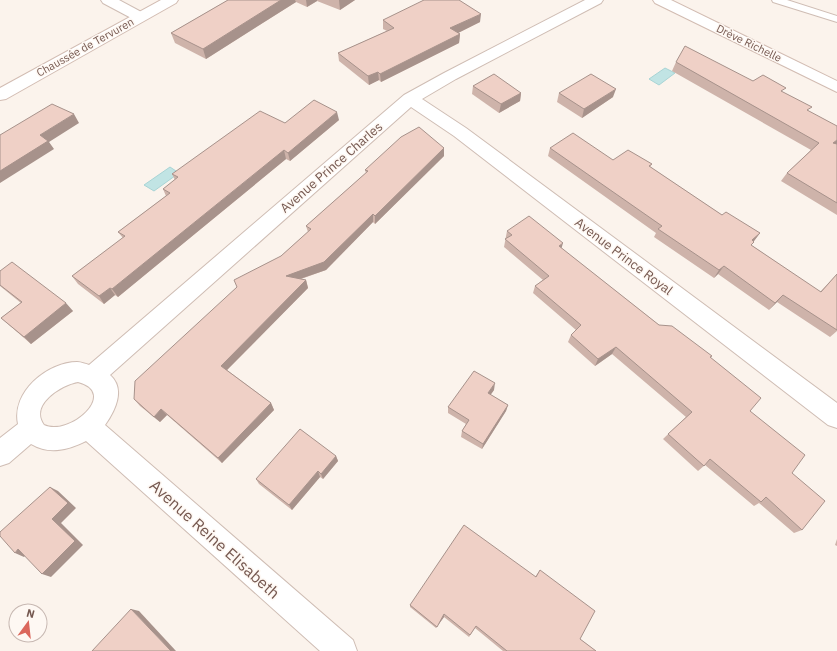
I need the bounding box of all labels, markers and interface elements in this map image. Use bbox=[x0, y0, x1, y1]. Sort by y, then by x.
street label: Chaussée de Tervuren bbox=[34, 14, 136, 80]
street label: Drève Richelle bbox=[714, 21, 784, 65]
street label: Avenue Prince Charles bbox=[277, 118, 386, 217]
street label: Avenue Prince Royal bbox=[571, 214, 676, 299]
street label: Avenue Reine Elisabeth bbox=[146, 475, 284, 603]
north arrow bbox=[8, 603, 48, 643]
text: N bbox=[25, 606, 36, 621]

